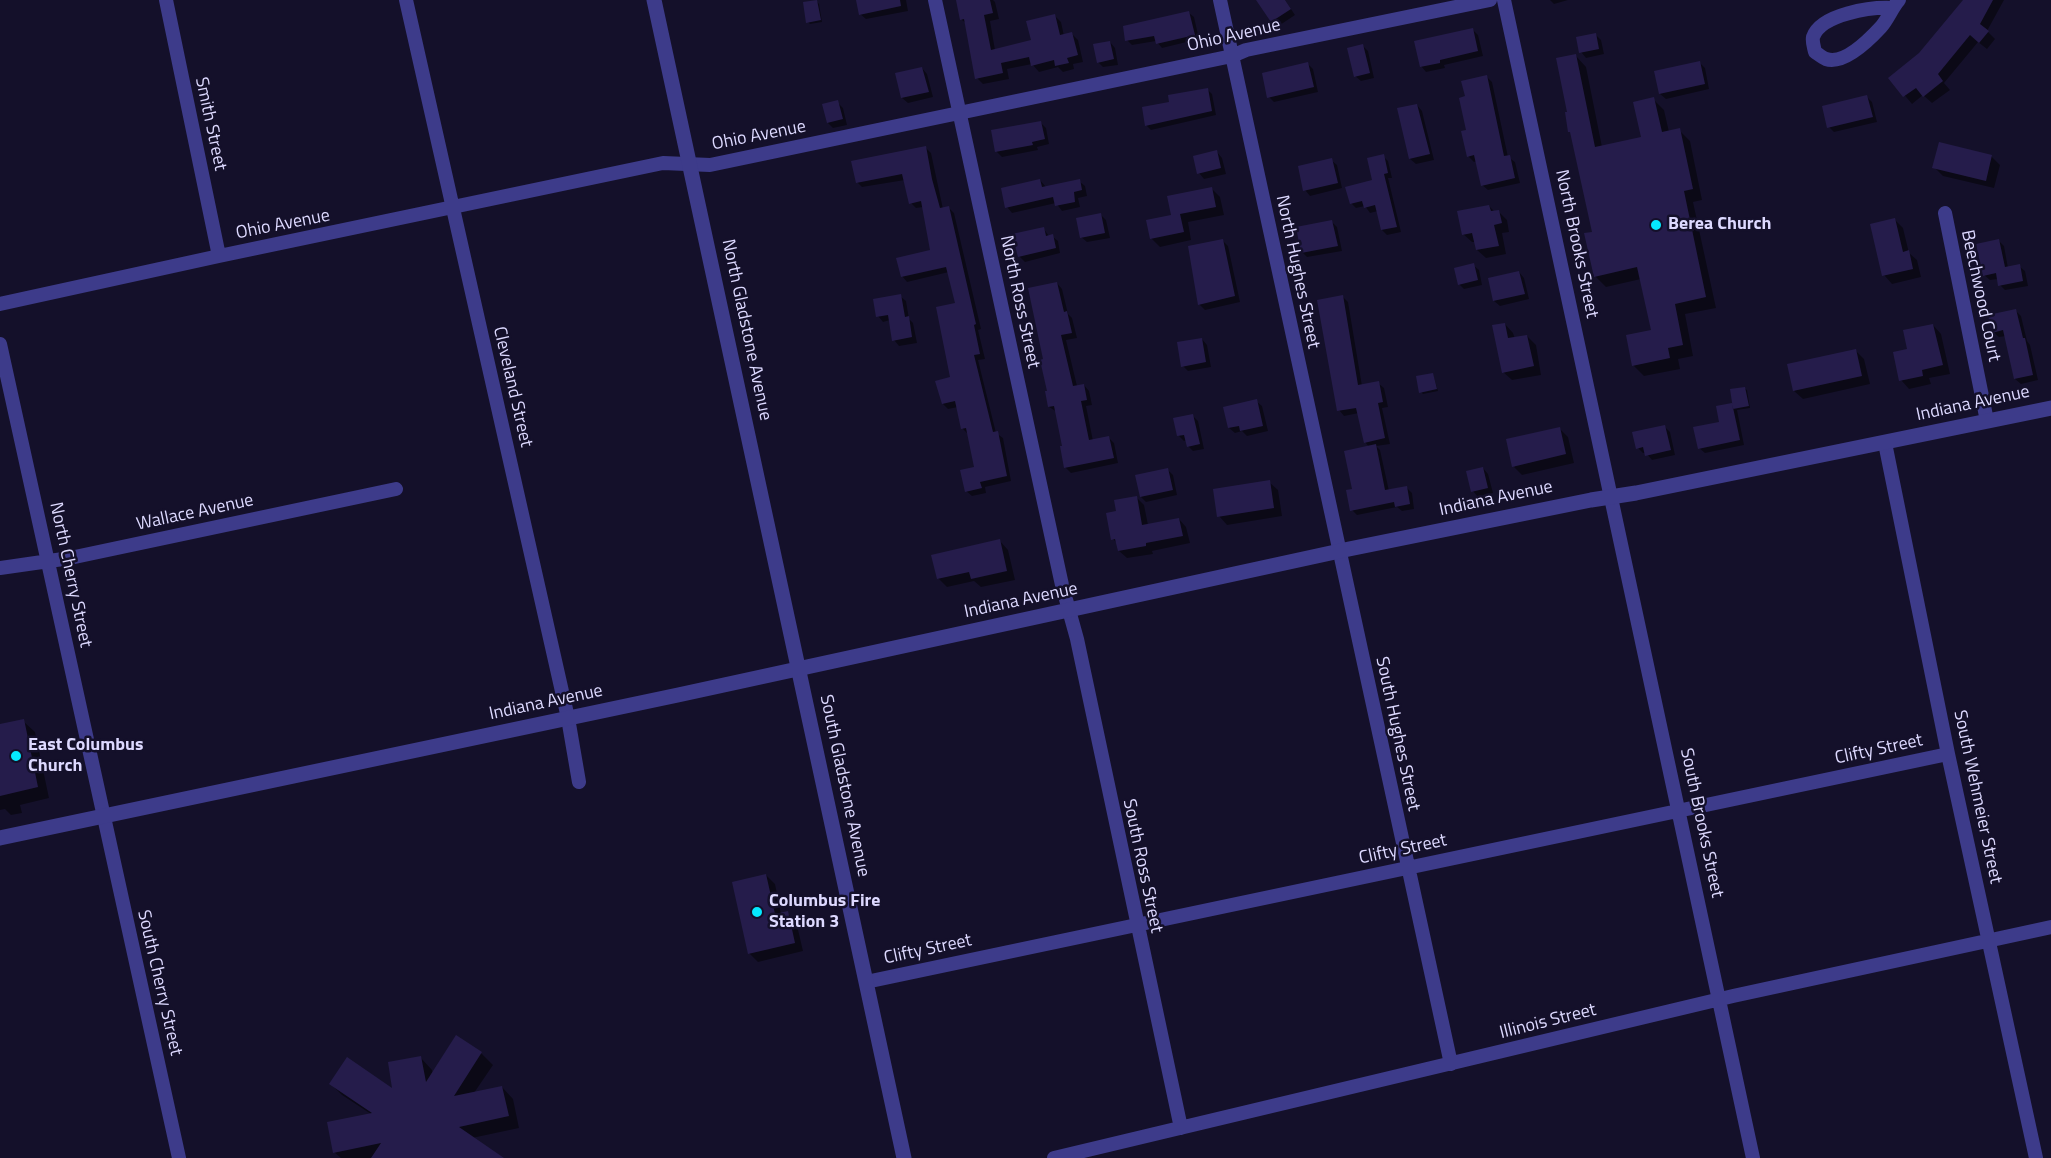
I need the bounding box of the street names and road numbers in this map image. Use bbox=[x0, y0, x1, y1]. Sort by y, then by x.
street label: Ohio Avenue bbox=[1185, 15, 1283, 57]
street label: Smith Street bbox=[190, 75, 230, 173]
street label: Ohio Avenue bbox=[710, 116, 808, 156]
street label: North Brooks Street bbox=[1550, 168, 1602, 320]
street label: North Hughes Street bbox=[1270, 193, 1324, 351]
street label: Ohio Avenue bbox=[234, 205, 332, 245]
street label: Beechwood Court bbox=[1956, 228, 2004, 364]
street label: North Ross Street bbox=[994, 234, 1044, 370]
street label: North Gladstone Avenue bbox=[716, 237, 776, 423]
street label: Cleveland Street bbox=[488, 325, 536, 449]
street label: Indiana Avenue bbox=[1914, 381, 2032, 427]
street label: Indiana Avenue bbox=[1437, 476, 1555, 522]
street label: Wallace Avenue bbox=[134, 490, 256, 536]
street label: North Cherry Street bbox=[44, 500, 96, 650]
street label: Indiana Avenue bbox=[962, 578, 1080, 624]
street label: South Hughes Street bbox=[1370, 655, 1424, 813]
street label: Indiana Avenue bbox=[487, 680, 605, 726]
street label: South Gladstone Avenue bbox=[814, 693, 874, 879]
street label: South Wehmeier Street bbox=[1948, 708, 2006, 886]
street label: Clifty Street bbox=[1833, 730, 1925, 770]
street label: South Brooks Street bbox=[1675, 746, 1727, 900]
street label: South Ross Street bbox=[1117, 797, 1167, 935]
street label: Clifty Street bbox=[1357, 830, 1449, 870]
street label: South Cherry Street bbox=[132, 908, 186, 1058]
street label: Clifty Street bbox=[882, 930, 974, 970]
street label: Illinois Street bbox=[1498, 1000, 1598, 1044]

